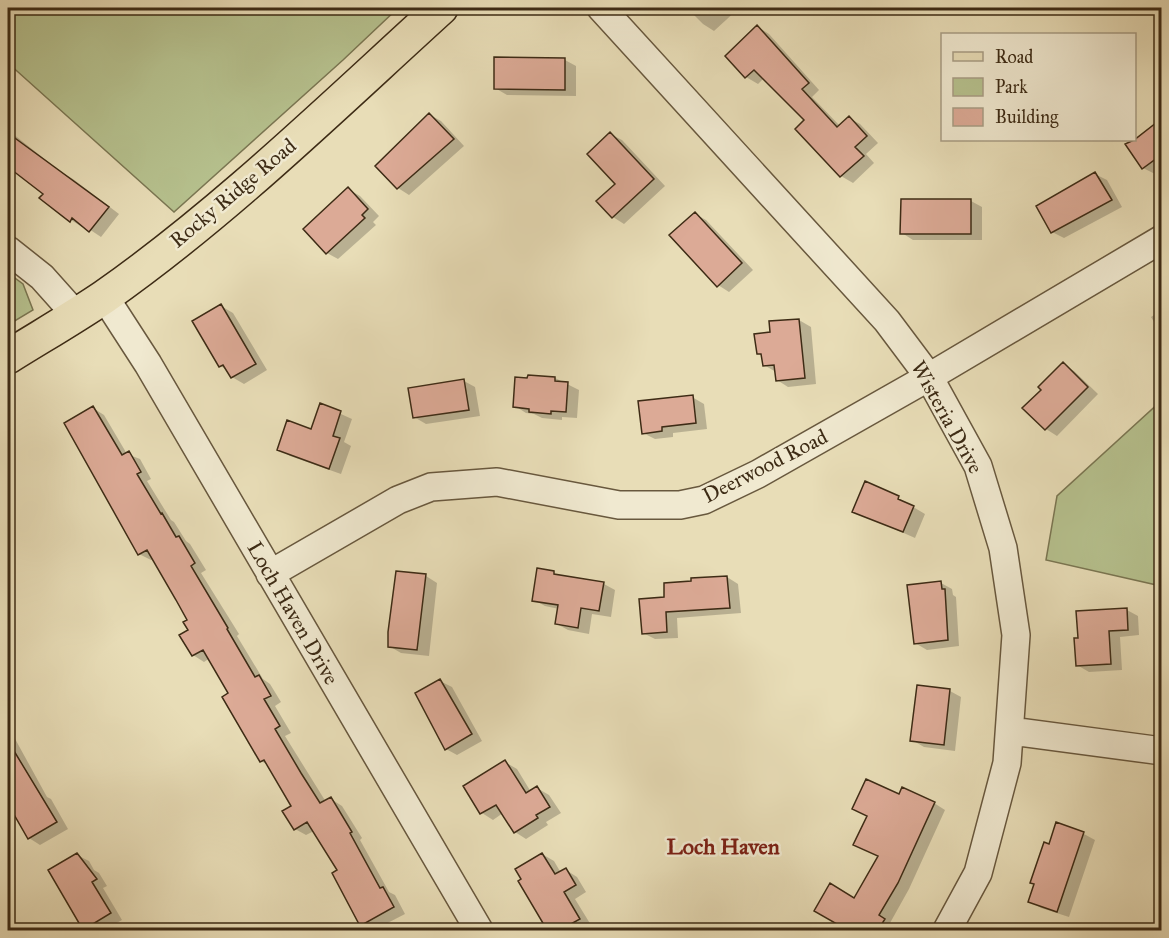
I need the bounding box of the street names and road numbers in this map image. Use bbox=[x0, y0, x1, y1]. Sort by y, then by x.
street label: Rocky Ridge Road bbox=[164, 132, 302, 253]
street label: Wisteria Drive bbox=[905, 356, 989, 478]
street label: Deerwood Road bbox=[698, 423, 832, 509]
street label: Loch Haven Drive bbox=[241, 537, 345, 689]

